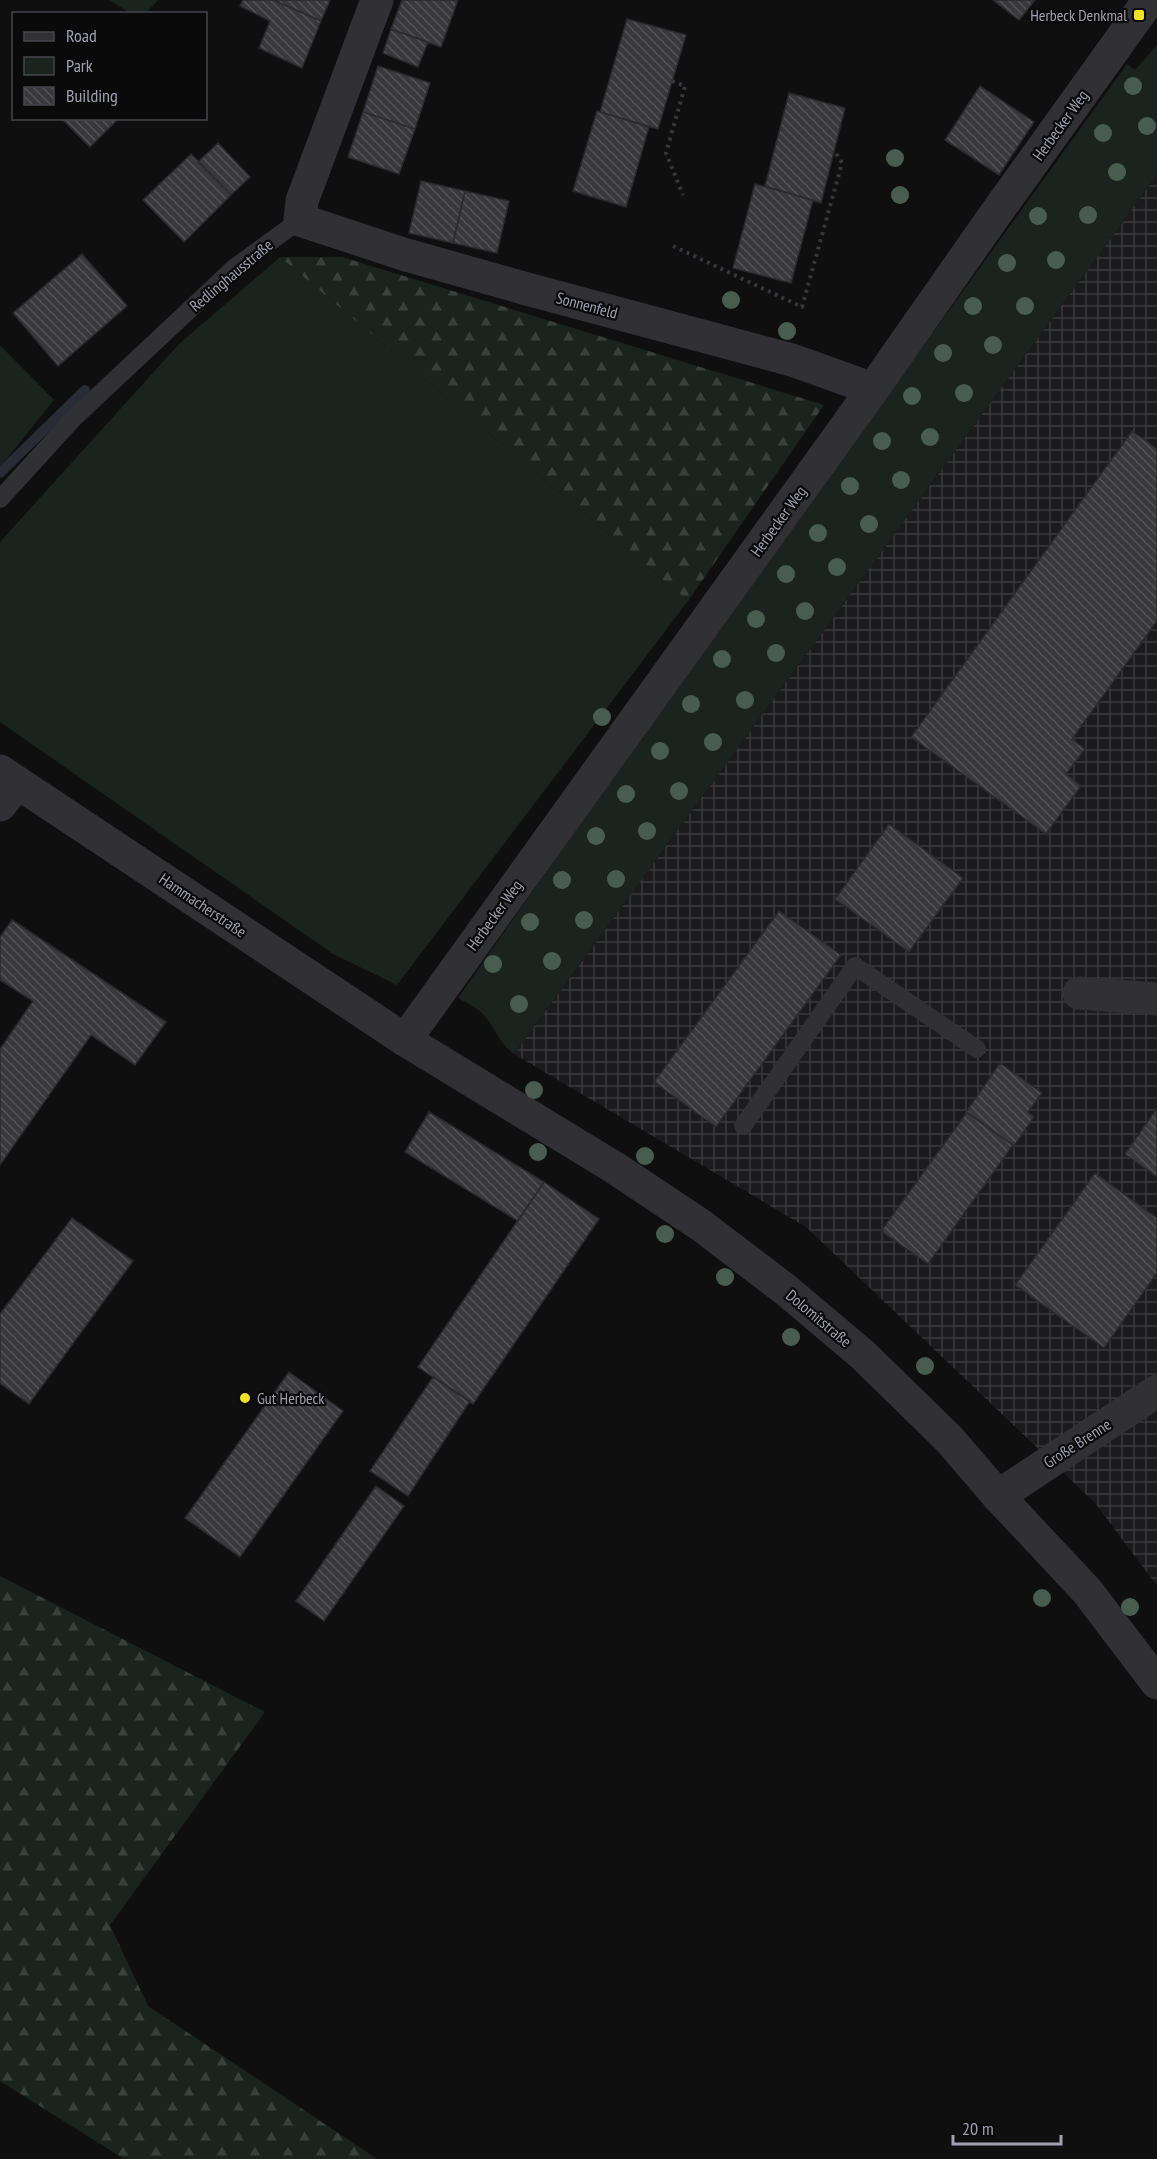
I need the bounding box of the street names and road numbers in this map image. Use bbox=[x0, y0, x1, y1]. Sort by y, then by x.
street label: Herbecker Weg bbox=[1028, 86, 1092, 164]
street label: Redlinghausstraße bbox=[185, 234, 277, 316]
street label: Sonnenfeld bbox=[554, 287, 620, 323]
street label: Herbecker Weg bbox=[746, 482, 810, 560]
street label: Hammacherstraße bbox=[156, 868, 250, 942]
street label: Herbecker Weg bbox=[462, 876, 526, 954]
street label: Dolomitstraße bbox=[782, 1285, 856, 1351]
street label: Große Brenne bbox=[1040, 1414, 1114, 1472]

